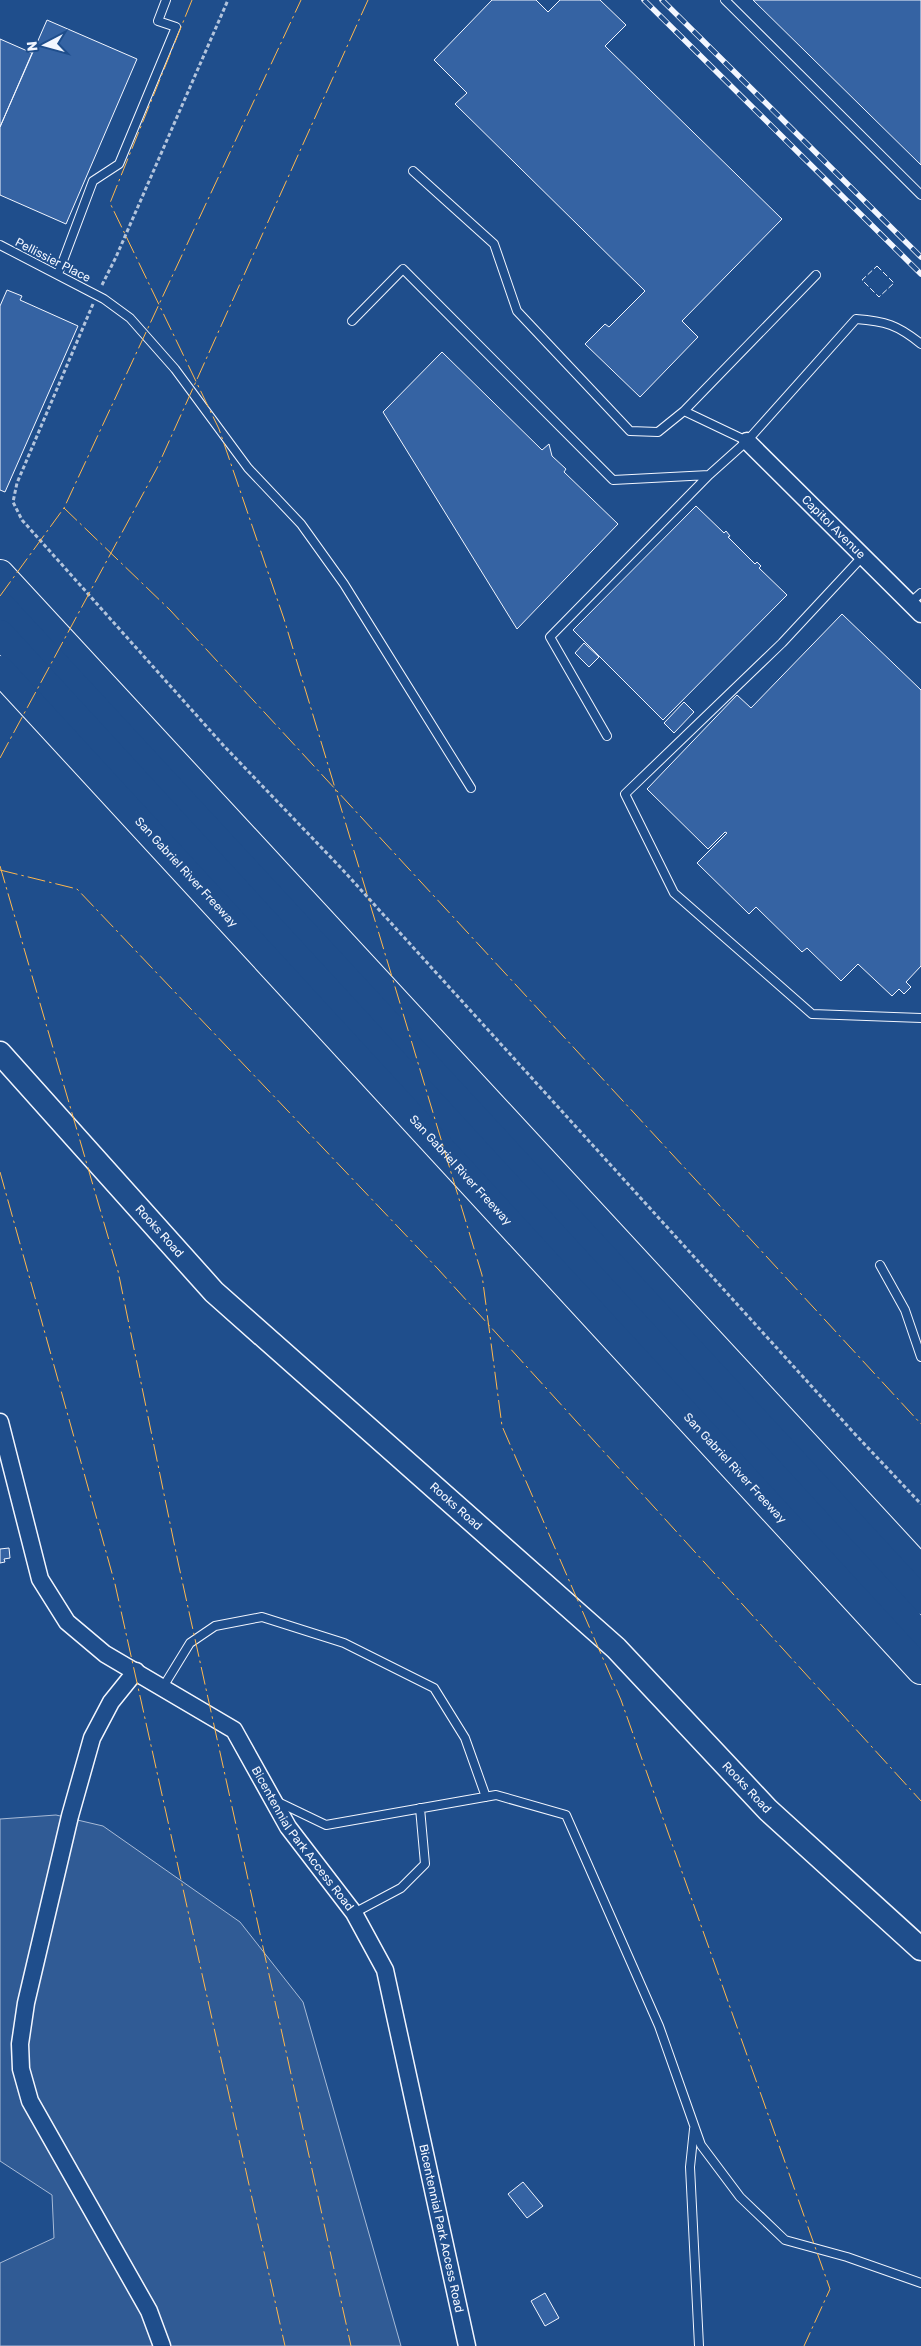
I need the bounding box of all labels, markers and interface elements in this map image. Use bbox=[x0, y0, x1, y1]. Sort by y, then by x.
north arrow bbox=[20, 20, 70, 70]
text: N bbox=[24, 40, 42, 52]
street label: Pellissier Place bbox=[13, 235, 93, 285]
street label: Capitol Avenue bbox=[799, 492, 868, 562]
street label: San Gabriel River Freeway bbox=[132, 814, 241, 931]
street label: San Gabriel River Freeway bbox=[406, 1112, 515, 1228]
street label: Rooks Road bbox=[132, 1202, 186, 1260]
street label: San Gabriel River Freeway bbox=[681, 1410, 789, 1526]
street label: Rooks Road bbox=[427, 1479, 485, 1533]
street label: Rooks Road bbox=[719, 1759, 774, 1816]
street label: Bicentennial Park Access Road bbox=[249, 1764, 357, 1914]
street label: Bicentennial Park Access Road bbox=[416, 2143, 467, 2314]

